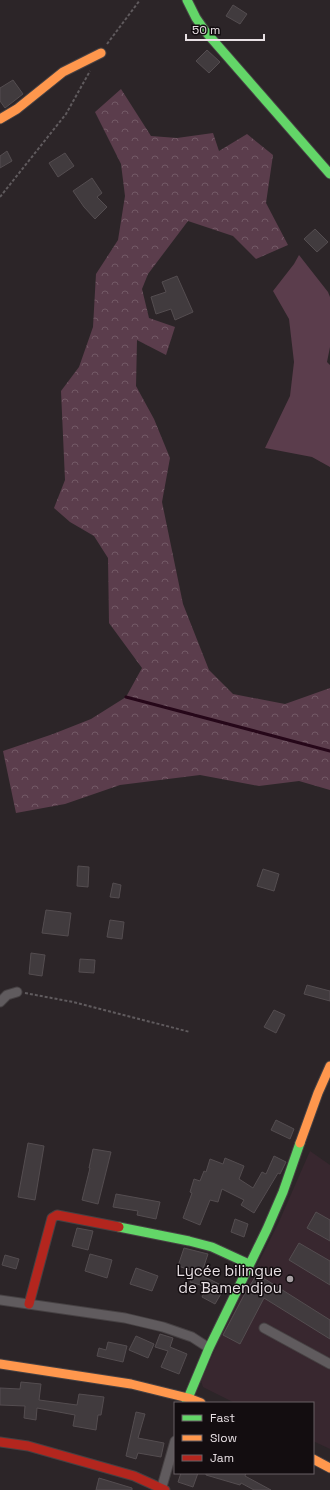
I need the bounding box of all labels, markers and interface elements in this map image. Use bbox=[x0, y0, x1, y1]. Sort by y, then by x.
scale bar bbox=[186, 16, 264, 42]
text: 50 m bbox=[192, 22, 220, 38]
place label: Lycée bilingue de Bamendjou bbox=[177, 1261, 282, 1297]
marker: Lycée bilingue de Bamendjou bbox=[285, 1274, 295, 1284]
legend bbox=[174, 1402, 314, 1474]
text: Fast bbox=[210, 1410, 235, 1426]
text: Slow bbox=[210, 1430, 237, 1446]
text: Jam bbox=[210, 1450, 234, 1466]

